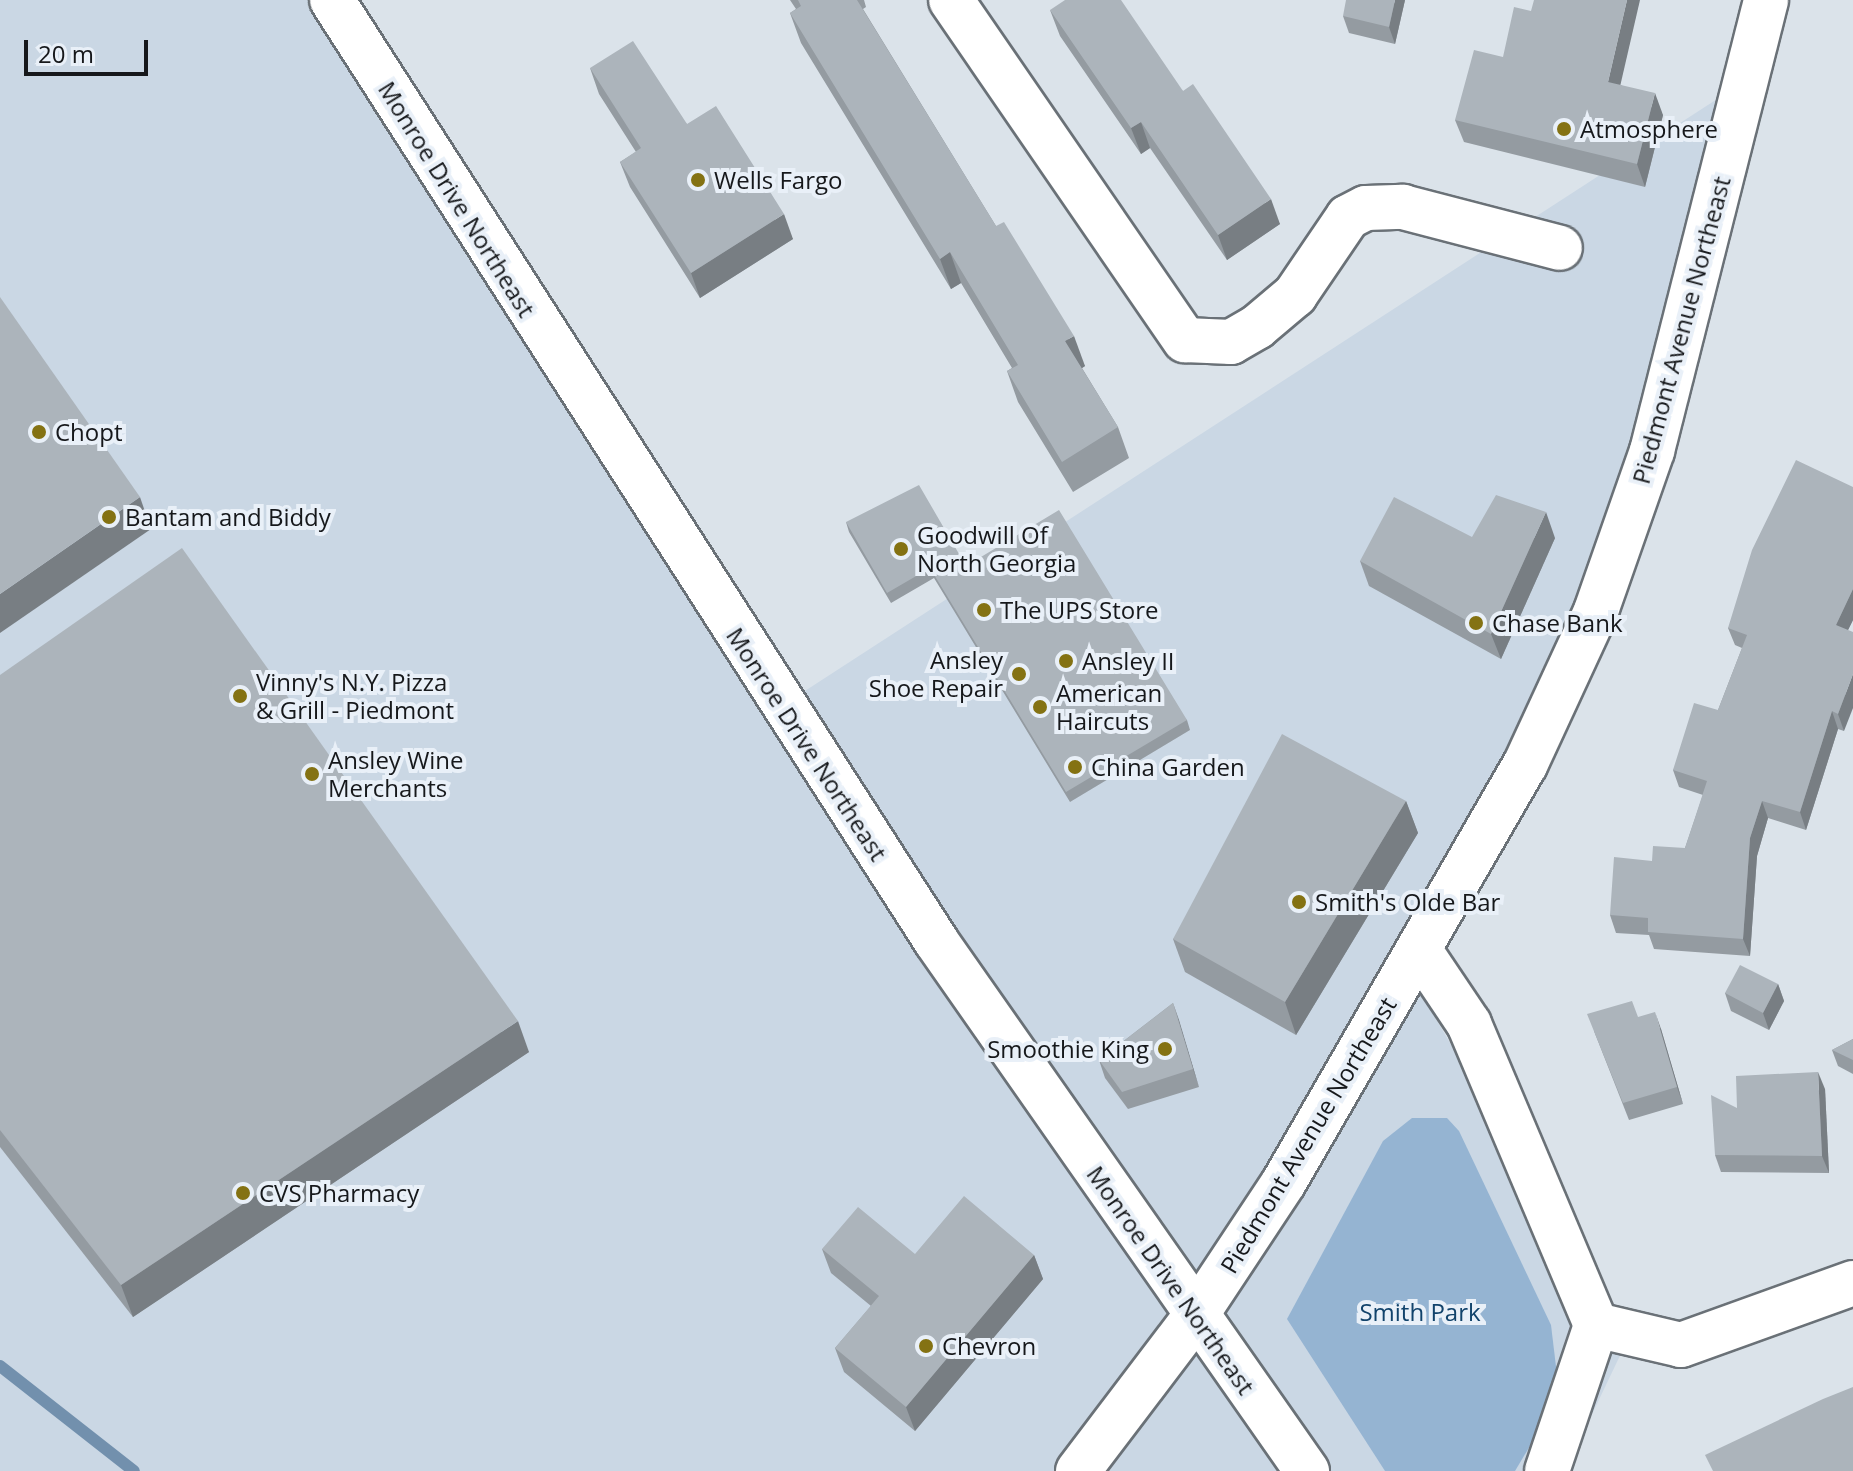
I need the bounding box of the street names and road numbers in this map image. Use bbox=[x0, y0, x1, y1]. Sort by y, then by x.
street label: Monroe Drive Northeast bbox=[373, 76, 541, 322]
street label: Piedmont Avenue Northeast bbox=[1626, 173, 1736, 487]
street label: Monroe Drive Northeast bbox=[721, 622, 893, 866]
street label: Piedmont Avenue Northeast bbox=[1214, 992, 1402, 1278]
street label: Monroe Drive Northeast bbox=[1081, 1160, 1261, 1400]

